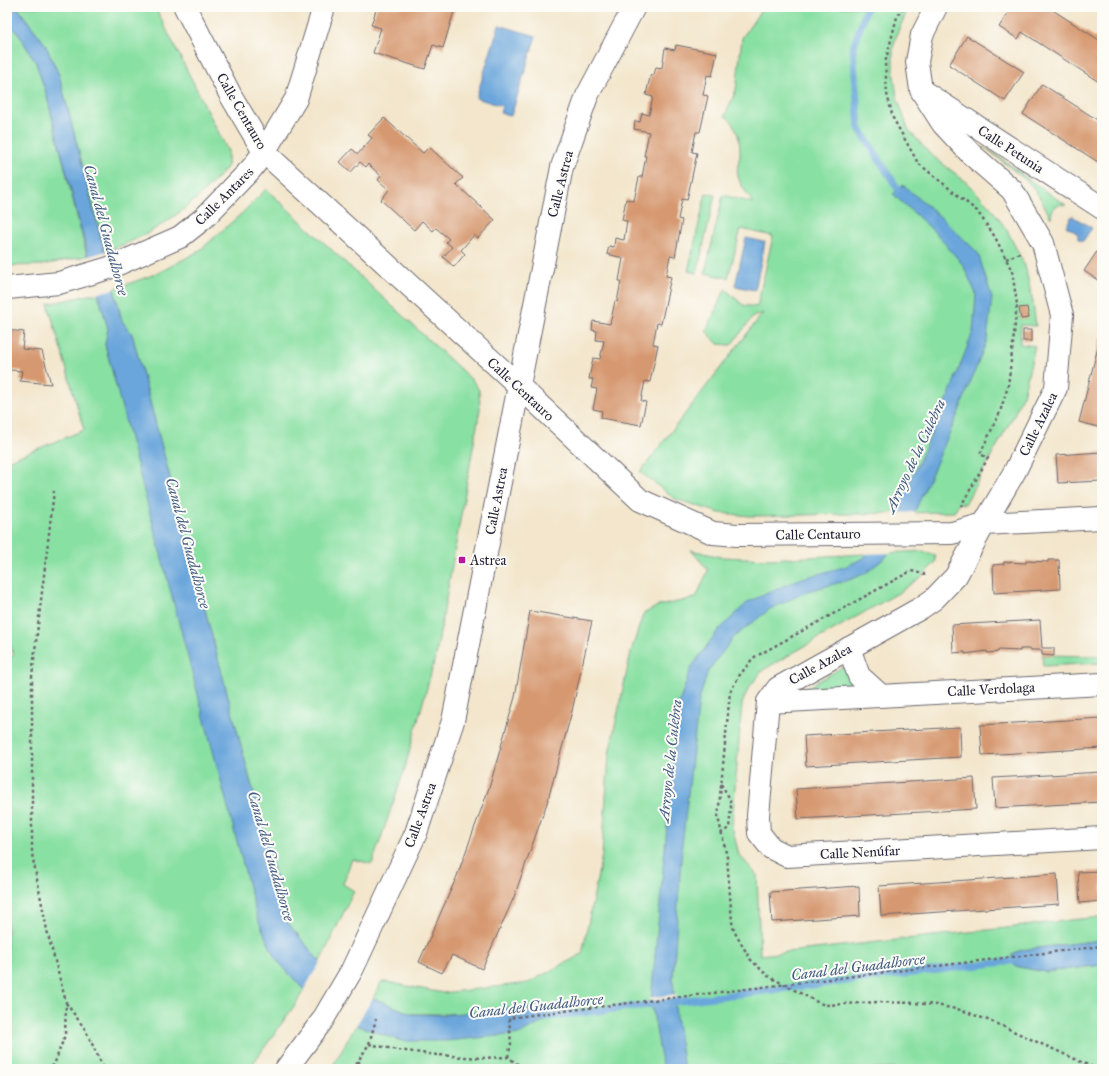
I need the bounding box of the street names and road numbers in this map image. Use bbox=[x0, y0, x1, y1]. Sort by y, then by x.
street label: Calle Centauro bbox=[213, 70, 270, 152]
street label: Calle Petunia bbox=[975, 122, 1047, 177]
street label: Calle Astrea bbox=[544, 149, 577, 219]
street label: Calle Antares bbox=[192, 164, 257, 229]
street label: Calle Centauro bbox=[484, 354, 558, 425]
street label: Calle Azalea bbox=[1016, 389, 1061, 459]
street label: Calle Astrea bbox=[482, 466, 511, 536]
street label: Calle Centauro bbox=[775, 525, 861, 544]
street label: Calle Azalea bbox=[786, 640, 855, 689]
street label: Calle Verdolaga bbox=[947, 679, 1035, 700]
street label: Calle Astrea bbox=[401, 780, 440, 850]
street label: Calle Nenúfar bbox=[820, 842, 901, 863]

